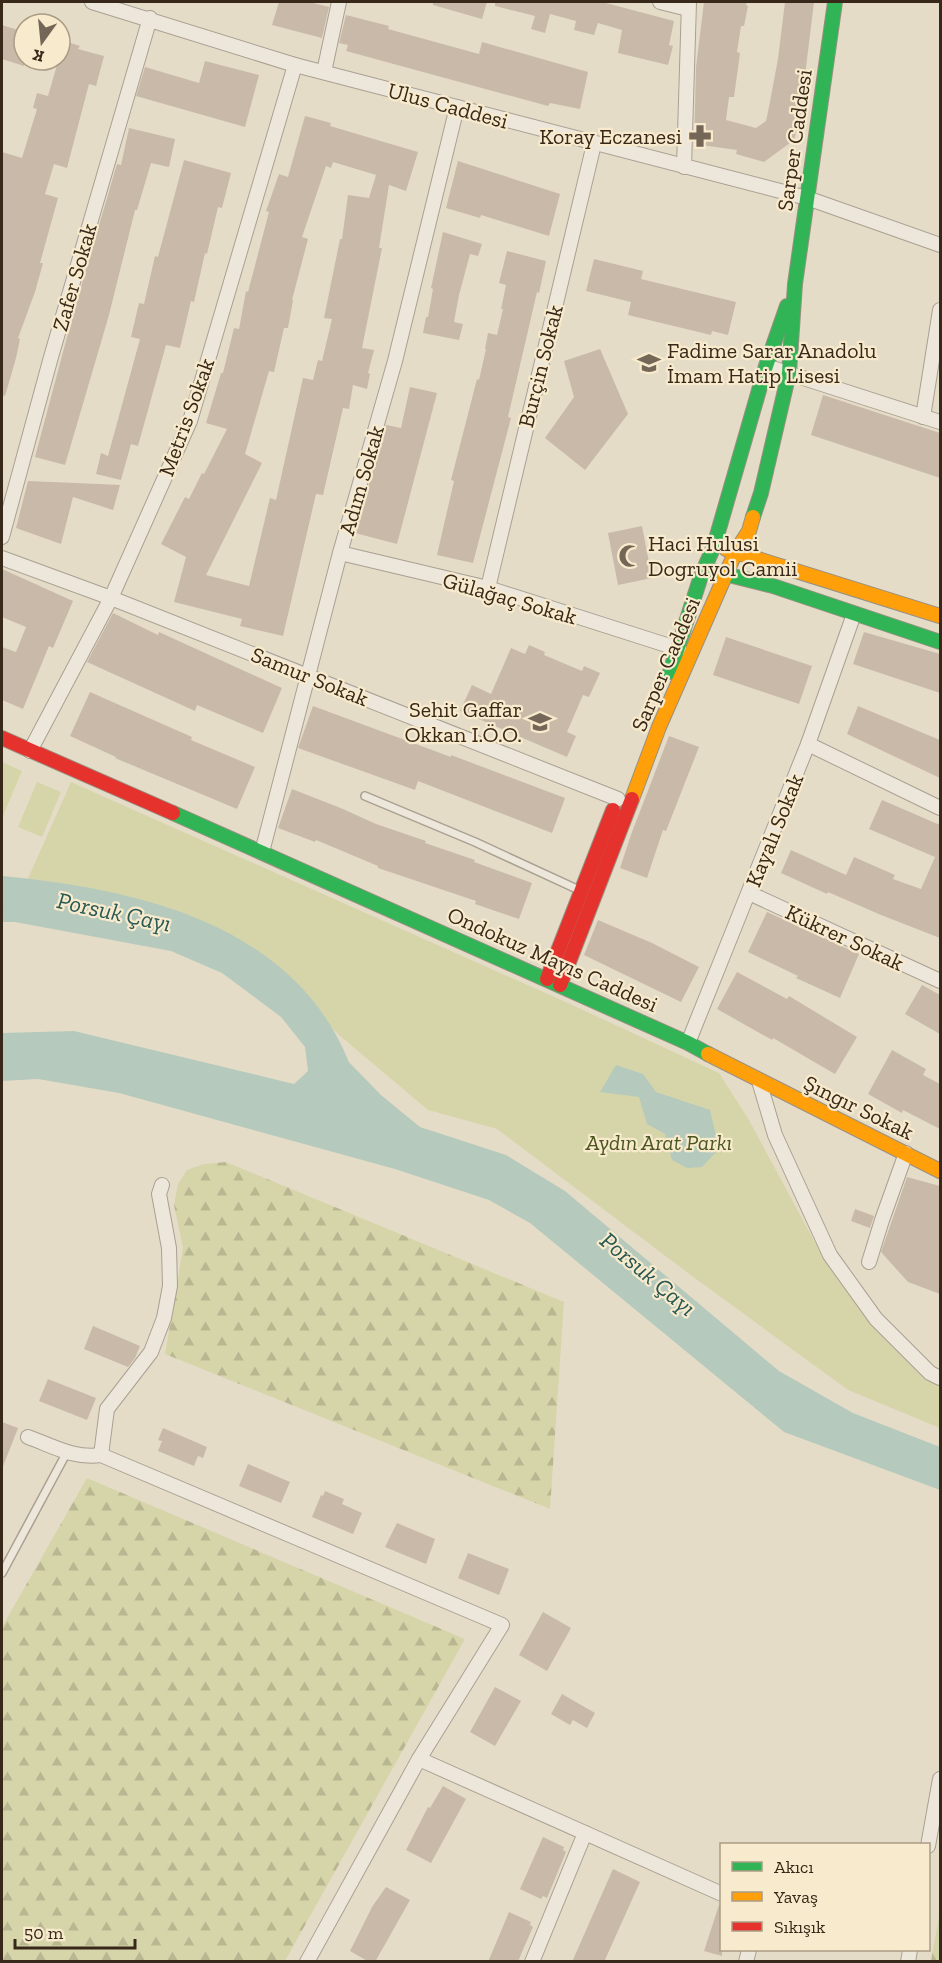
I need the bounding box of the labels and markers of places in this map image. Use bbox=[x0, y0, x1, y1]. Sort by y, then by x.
place label: Koray Eczanesi bbox=[539, 123, 682, 150]
pharmacy icon: Koray Eczanesi bbox=[687, 123, 713, 149]
place label: Fadime Sarar Anadolu İmam Hatip Lisesi bbox=[667, 337, 877, 389]
school or university icon: Fadime Sarar Anadolu İmam Hatip Lisesi bbox=[636, 350, 662, 376]
place label: Haci Hulusi Dogruyol Camii bbox=[648, 530, 797, 582]
mosque icon: Haci Hulusi Dogruyol Camii bbox=[617, 543, 643, 569]
place label: Sehit Gaffar Okkan I.Ö.O. bbox=[405, 696, 522, 748]
school or university icon: Sehit Gaffar Okkan I.Ö.O. bbox=[527, 709, 553, 735]

